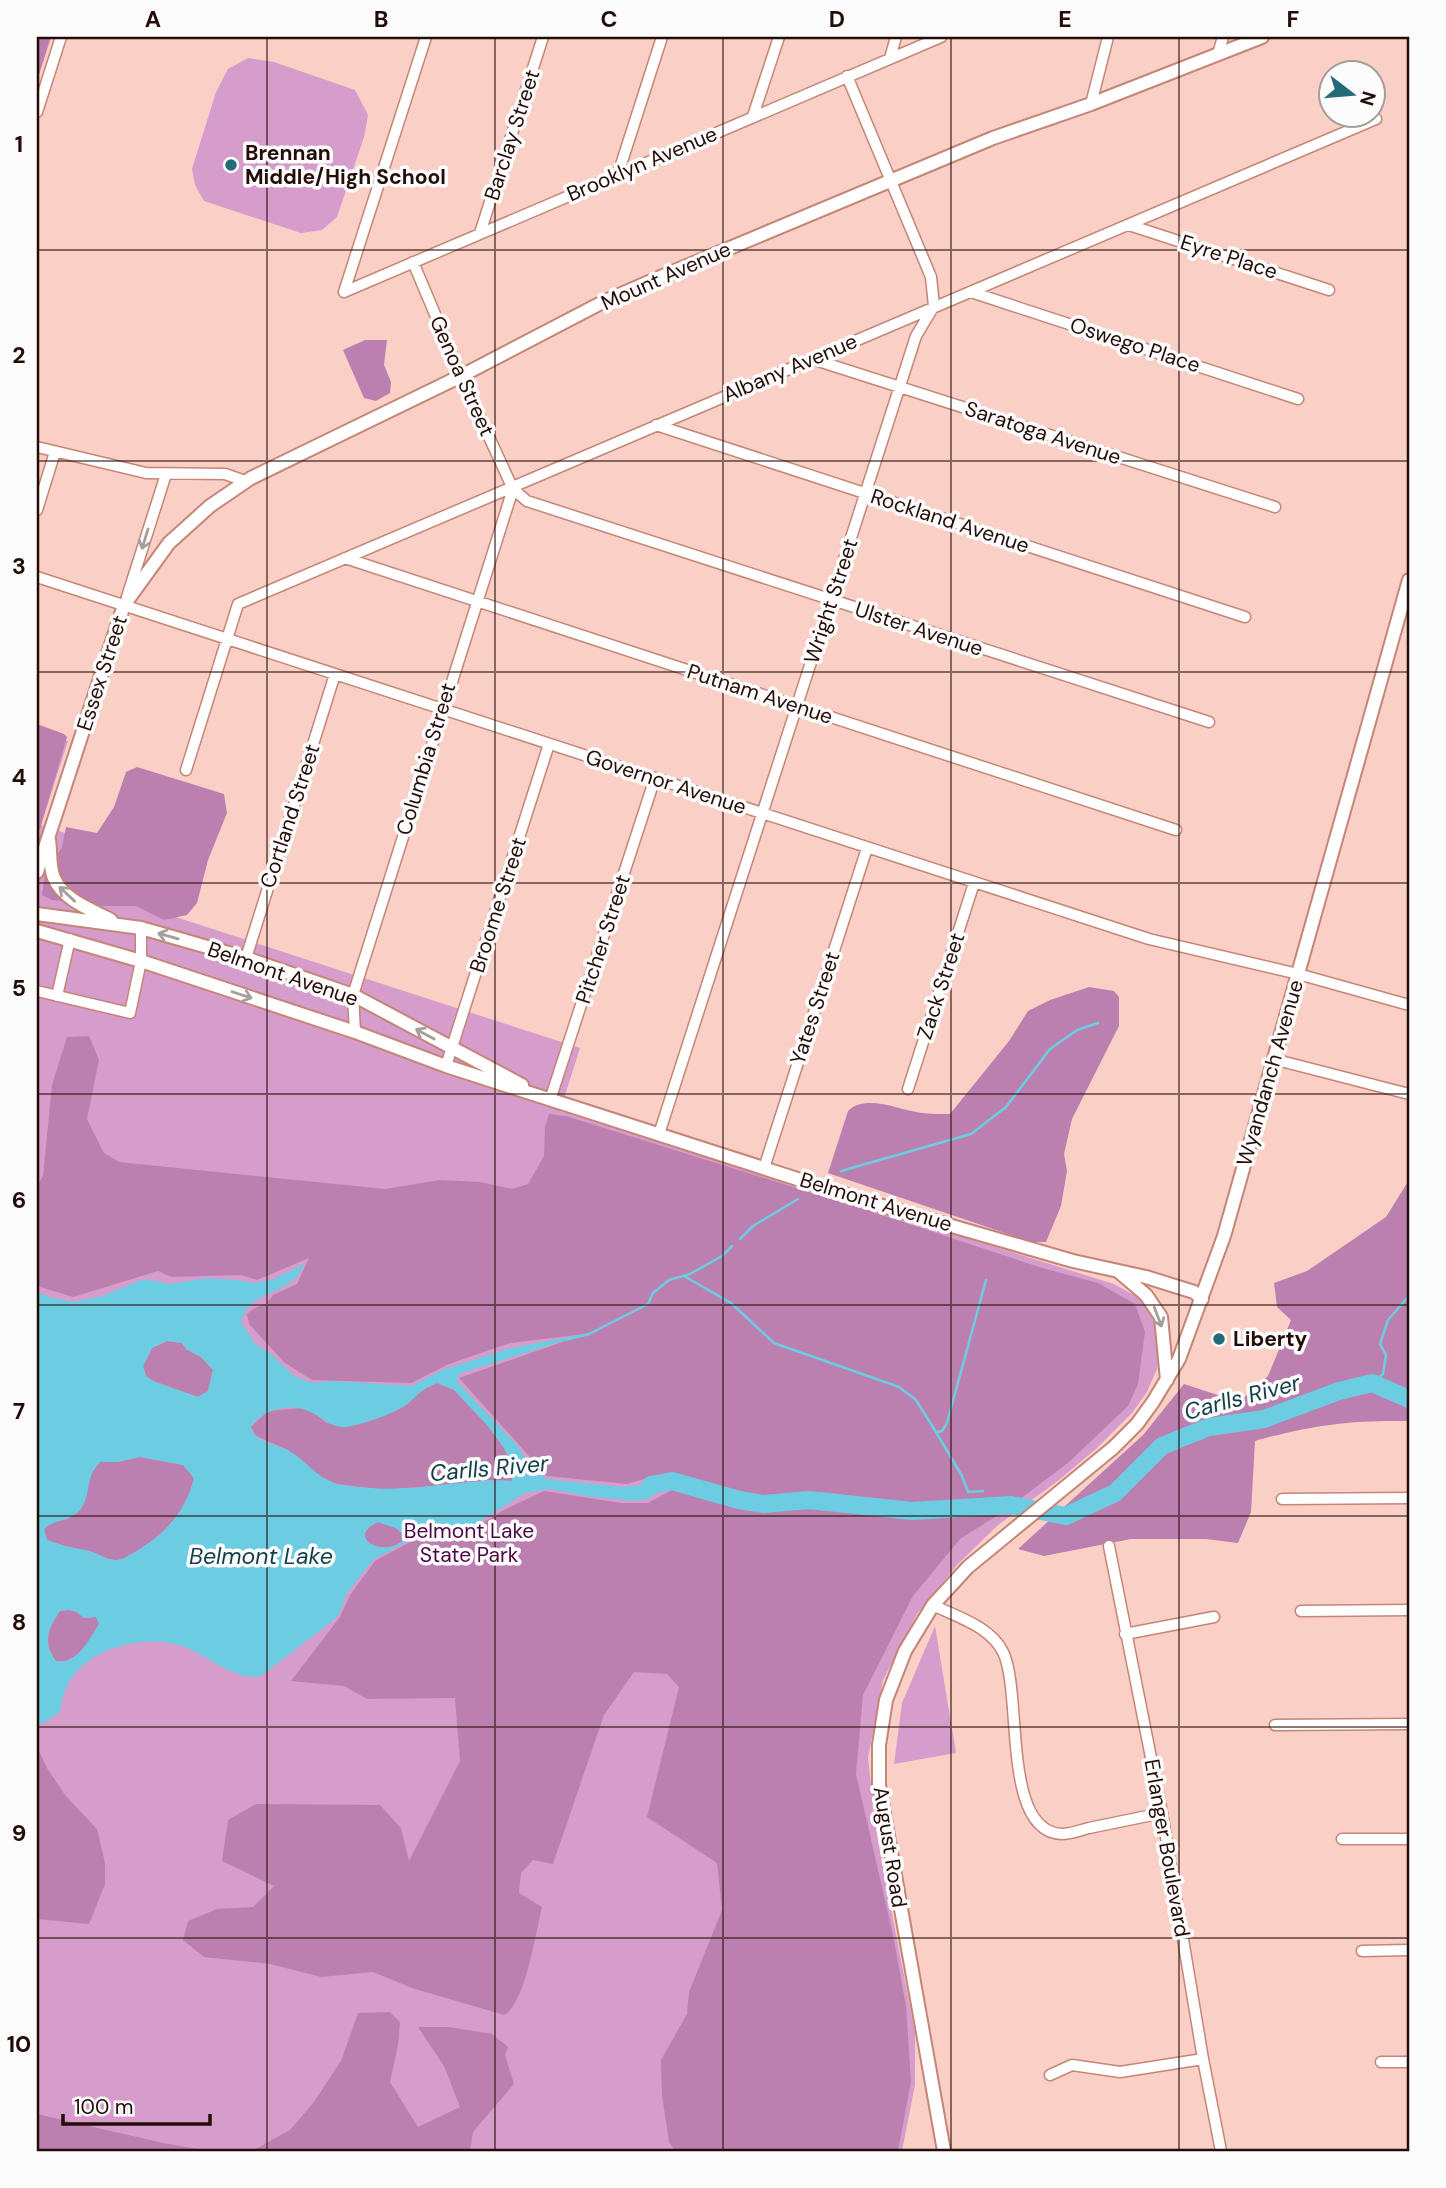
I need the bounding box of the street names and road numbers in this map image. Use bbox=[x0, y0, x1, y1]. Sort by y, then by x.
street label: Barclay Street bbox=[478, 66, 546, 204]
street label: Brooklyn Avenue bbox=[562, 120, 722, 208]
street label: Eyre Place bbox=[1177, 228, 1281, 286]
street label: Mount Avenue bbox=[597, 235, 735, 317]
street label: Genoa Street bbox=[423, 311, 501, 441]
street label: Oswego Place bbox=[1066, 311, 1204, 379]
street label: Albany Avenue bbox=[718, 327, 862, 409]
street label: Saratoga Avenue bbox=[961, 395, 1125, 471]
street label: Rockland Avenue bbox=[867, 482, 1033, 560]
street label: Wright Street bbox=[798, 535, 864, 667]
street label: Ulster Avenue bbox=[851, 595, 987, 663]
street label: Essex Street bbox=[70, 612, 134, 734]
street label: Putnam Avenue bbox=[684, 657, 836, 731]
street label: Columbia Street bbox=[390, 680, 462, 838]
street label: Cortland Street bbox=[254, 740, 326, 892]
street label: Governor Avenue bbox=[582, 743, 750, 821]
street label: Broome Street bbox=[463, 834, 533, 976]
street label: Pitcher Street bbox=[569, 871, 637, 1007]
street label: Zack Street bbox=[911, 929, 971, 1043]
street label: Belmont Avenue bbox=[204, 935, 362, 1013]
street label: Yates Street bbox=[784, 948, 846, 1068]
street label: Wyandanch Avenue bbox=[1230, 977, 1310, 1169]
street label: Belmont Avenue bbox=[797, 1166, 956, 1238]
street label: Erlanger Boulevard bbox=[1138, 1757, 1196, 1939]
street label: August Road bbox=[867, 1784, 913, 1910]

